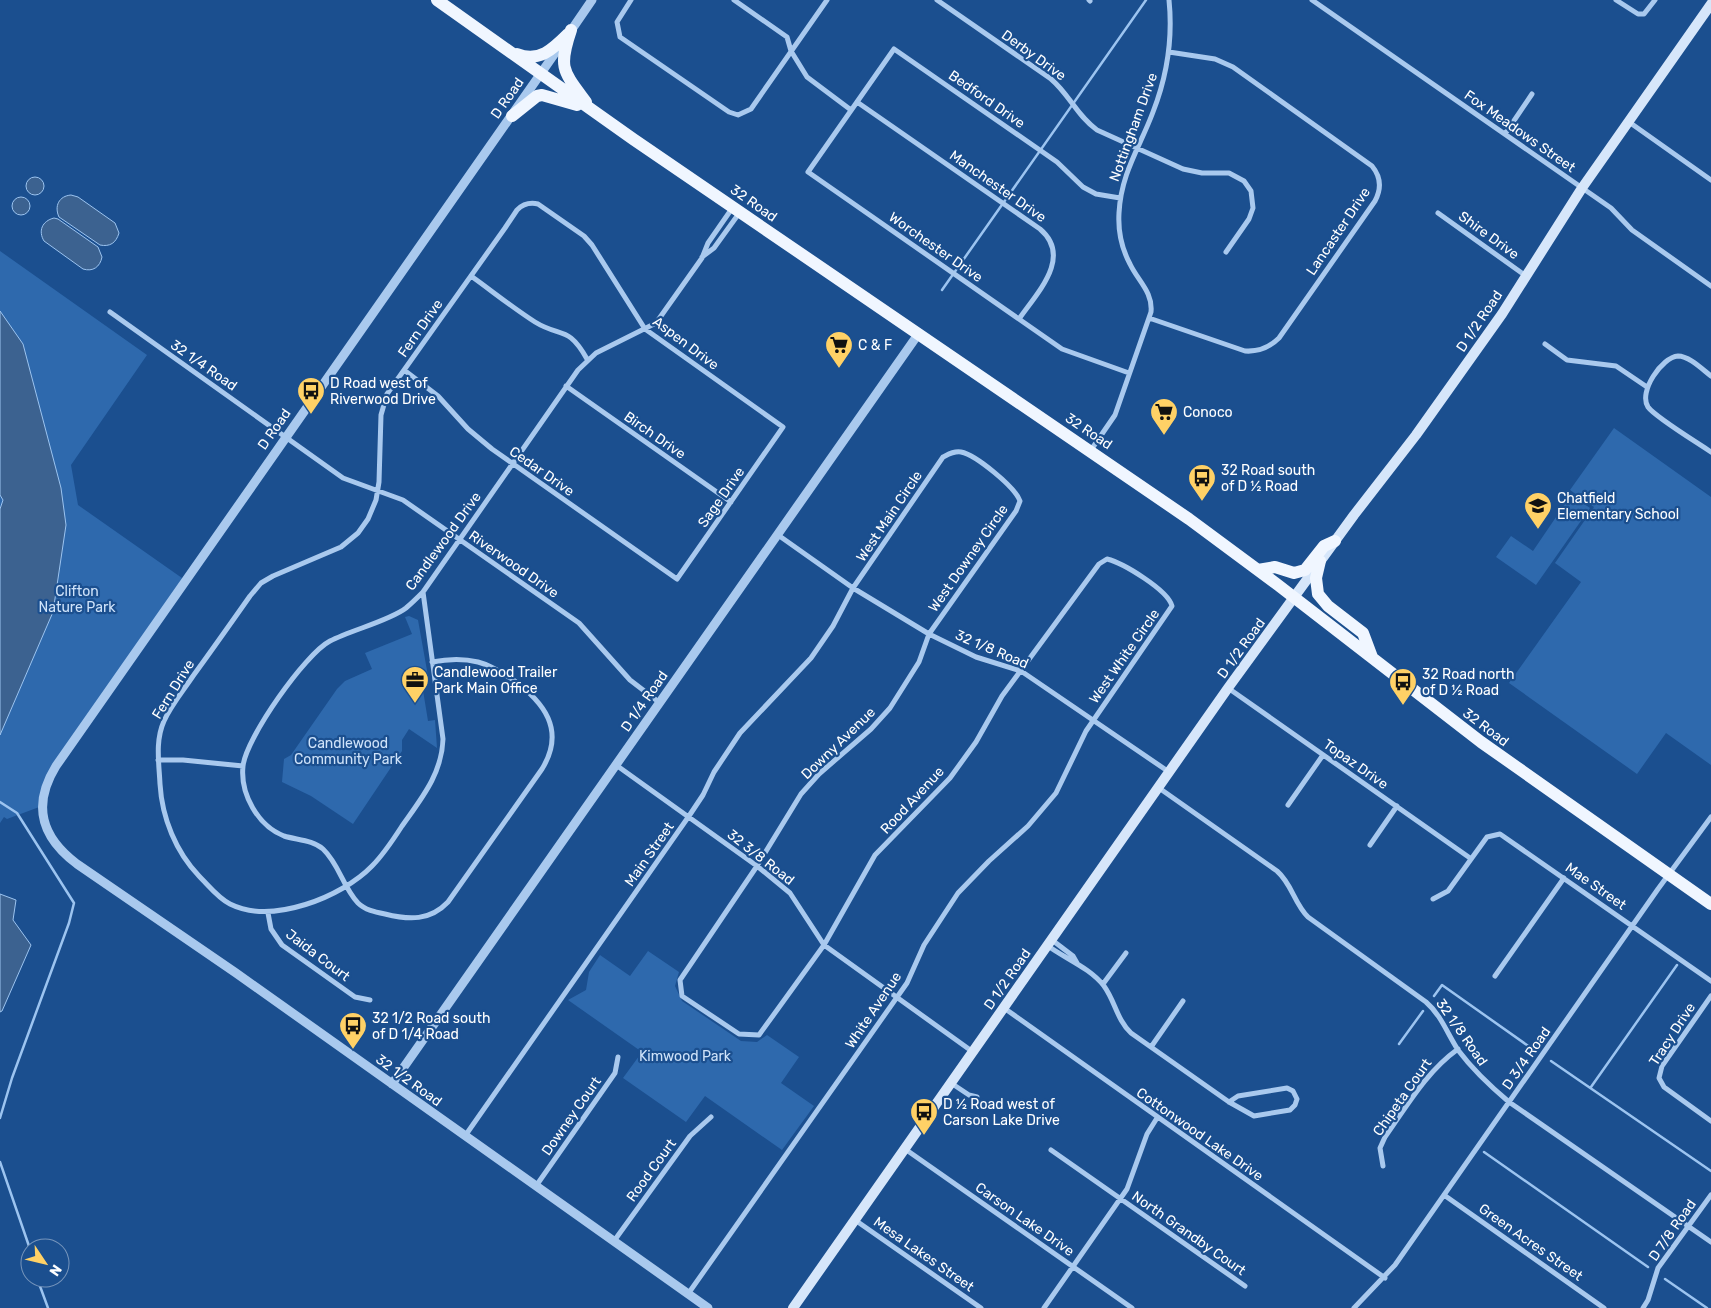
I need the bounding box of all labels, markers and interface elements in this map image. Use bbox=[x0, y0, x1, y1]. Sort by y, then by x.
street label: Derby Drive bbox=[998, 26, 1069, 85]
street label: Bedford Drive bbox=[945, 67, 1028, 132]
street label: Nottingham Drive bbox=[1106, 70, 1161, 184]
street label: D Road bbox=[487, 74, 528, 122]
street label: Fox Meadows Street bbox=[1461, 87, 1579, 176]
street label: Manchester Drive bbox=[946, 147, 1049, 226]
street label: 32 Road bbox=[727, 181, 780, 226]
street label: Lancaster Drive bbox=[1303, 184, 1374, 278]
street label: Shire Drive bbox=[1455, 208, 1522, 263]
street label: Worchester Drive bbox=[885, 209, 986, 286]
street label: D 1/2 Road bbox=[1453, 287, 1506, 355]
street label: Fern Drive bbox=[394, 296, 447, 361]
street label: Aspen Drive bbox=[649, 313, 722, 374]
supermarket icon: C & F bbox=[824, 330, 854, 369]
street label: 32 1/4 Road bbox=[167, 336, 240, 395]
place label: C & F bbox=[858, 337, 892, 354]
place label: D Road west of Riverwood Drive bbox=[330, 375, 436, 408]
bus stop icon: D Road west of Riverwood Drive bbox=[296, 376, 326, 415]
supermarket icon: Conoco bbox=[1149, 397, 1179, 436]
place label: Conoco bbox=[1183, 404, 1233, 421]
street label: D Road bbox=[254, 405, 295, 453]
street label: Birch Drive bbox=[621, 408, 689, 463]
street label: 32 Road bbox=[1062, 409, 1116, 453]
street label: Cedar Drive bbox=[506, 443, 578, 500]
place label: 32 Road south of D ½ Road bbox=[1221, 462, 1315, 495]
bus stop icon: 32 Road south of D ½ Road bbox=[1187, 463, 1217, 502]
street label: Sage Drive bbox=[694, 464, 748, 531]
street label: West Main Circle bbox=[853, 468, 926, 565]
street label: Candlewood Drive bbox=[402, 489, 485, 594]
place label: Chatfield Elementary School bbox=[1557, 490, 1679, 523]
school or university icon: Chatfield Elementary School bbox=[1523, 491, 1553, 530]
street label: West Downey Circle bbox=[925, 501, 1012, 615]
street label: Riverwood Drive bbox=[466, 527, 562, 602]
park label: Clifton Nature Park bbox=[39, 583, 116, 616]
street label: West White Circle bbox=[1086, 606, 1163, 707]
street label: D 1/2 Road bbox=[1214, 615, 1269, 682]
street label: 32 1/8 Road bbox=[953, 626, 1031, 673]
street label: Fern Drive bbox=[149, 656, 198, 722]
place label: Candlewood Trailer Park Main Office bbox=[434, 664, 558, 697]
office icon: Candlewood Trailer Park Main Office bbox=[400, 665, 430, 704]
place label: 32 Road north of D ½ Road bbox=[1422, 666, 1515, 699]
bus stop icon: 32 Road north of D ½ Road bbox=[1388, 667, 1418, 706]
street label: D 1/4 Road bbox=[617, 668, 672, 735]
street label: Downy Avenue bbox=[798, 704, 879, 783]
street label: 32 Road bbox=[1459, 705, 1512, 750]
park label: Candlewood Community Park bbox=[294, 735, 403, 768]
street label: Topaz Drive bbox=[1320, 736, 1391, 793]
street label: Rood Avenue bbox=[877, 763, 948, 837]
street label: Main Street bbox=[621, 818, 678, 890]
street label: 32 3/8 Road bbox=[724, 826, 798, 889]
street label: Mae Street bbox=[1562, 859, 1630, 914]
street label: Jaida Court bbox=[282, 926, 354, 985]
street label: D 1/2 Road bbox=[980, 946, 1035, 1013]
street label: White Avenue bbox=[842, 969, 905, 1052]
street label: 32 1/8 Road bbox=[1432, 995, 1491, 1069]
street label: Tracy Drive bbox=[1646, 999, 1699, 1069]
place label: 32 1/2 Road south of D 1/4 Road bbox=[372, 1010, 490, 1043]
bus stop icon: 32 1/2 Road south of D 1/4 Road bbox=[338, 1011, 368, 1050]
street label: D 3/4 Road bbox=[1499, 1024, 1554, 1093]
park label: Kimwood Park bbox=[639, 1048, 732, 1065]
street label: 32 1/2 Road bbox=[372, 1051, 445, 1110]
street label: Chipeta Court bbox=[1369, 1055, 1436, 1139]
street label: Downey Court bbox=[538, 1073, 605, 1159]
street label: Cottonwood Lake Drive bbox=[1133, 1084, 1267, 1185]
place label: D ½ Road west of Carson Lake Drive bbox=[943, 1096, 1060, 1129]
bus stop icon: D ½ Road west of Carson Lake Drive bbox=[909, 1097, 939, 1136]
street label: Rood Court bbox=[623, 1135, 680, 1205]
street label: Carson Lake Drive bbox=[972, 1179, 1078, 1260]
street label: North Grandby Court bbox=[1128, 1188, 1249, 1279]
street label: D 7/8 Road bbox=[1645, 1196, 1700, 1264]
street label: Green Acres Street bbox=[1475, 1200, 1586, 1285]
street label: Mesa Lakes Street bbox=[870, 1213, 978, 1296]
north arrow bbox=[20, 1238, 70, 1288]
text: N bbox=[45, 1261, 65, 1279]

